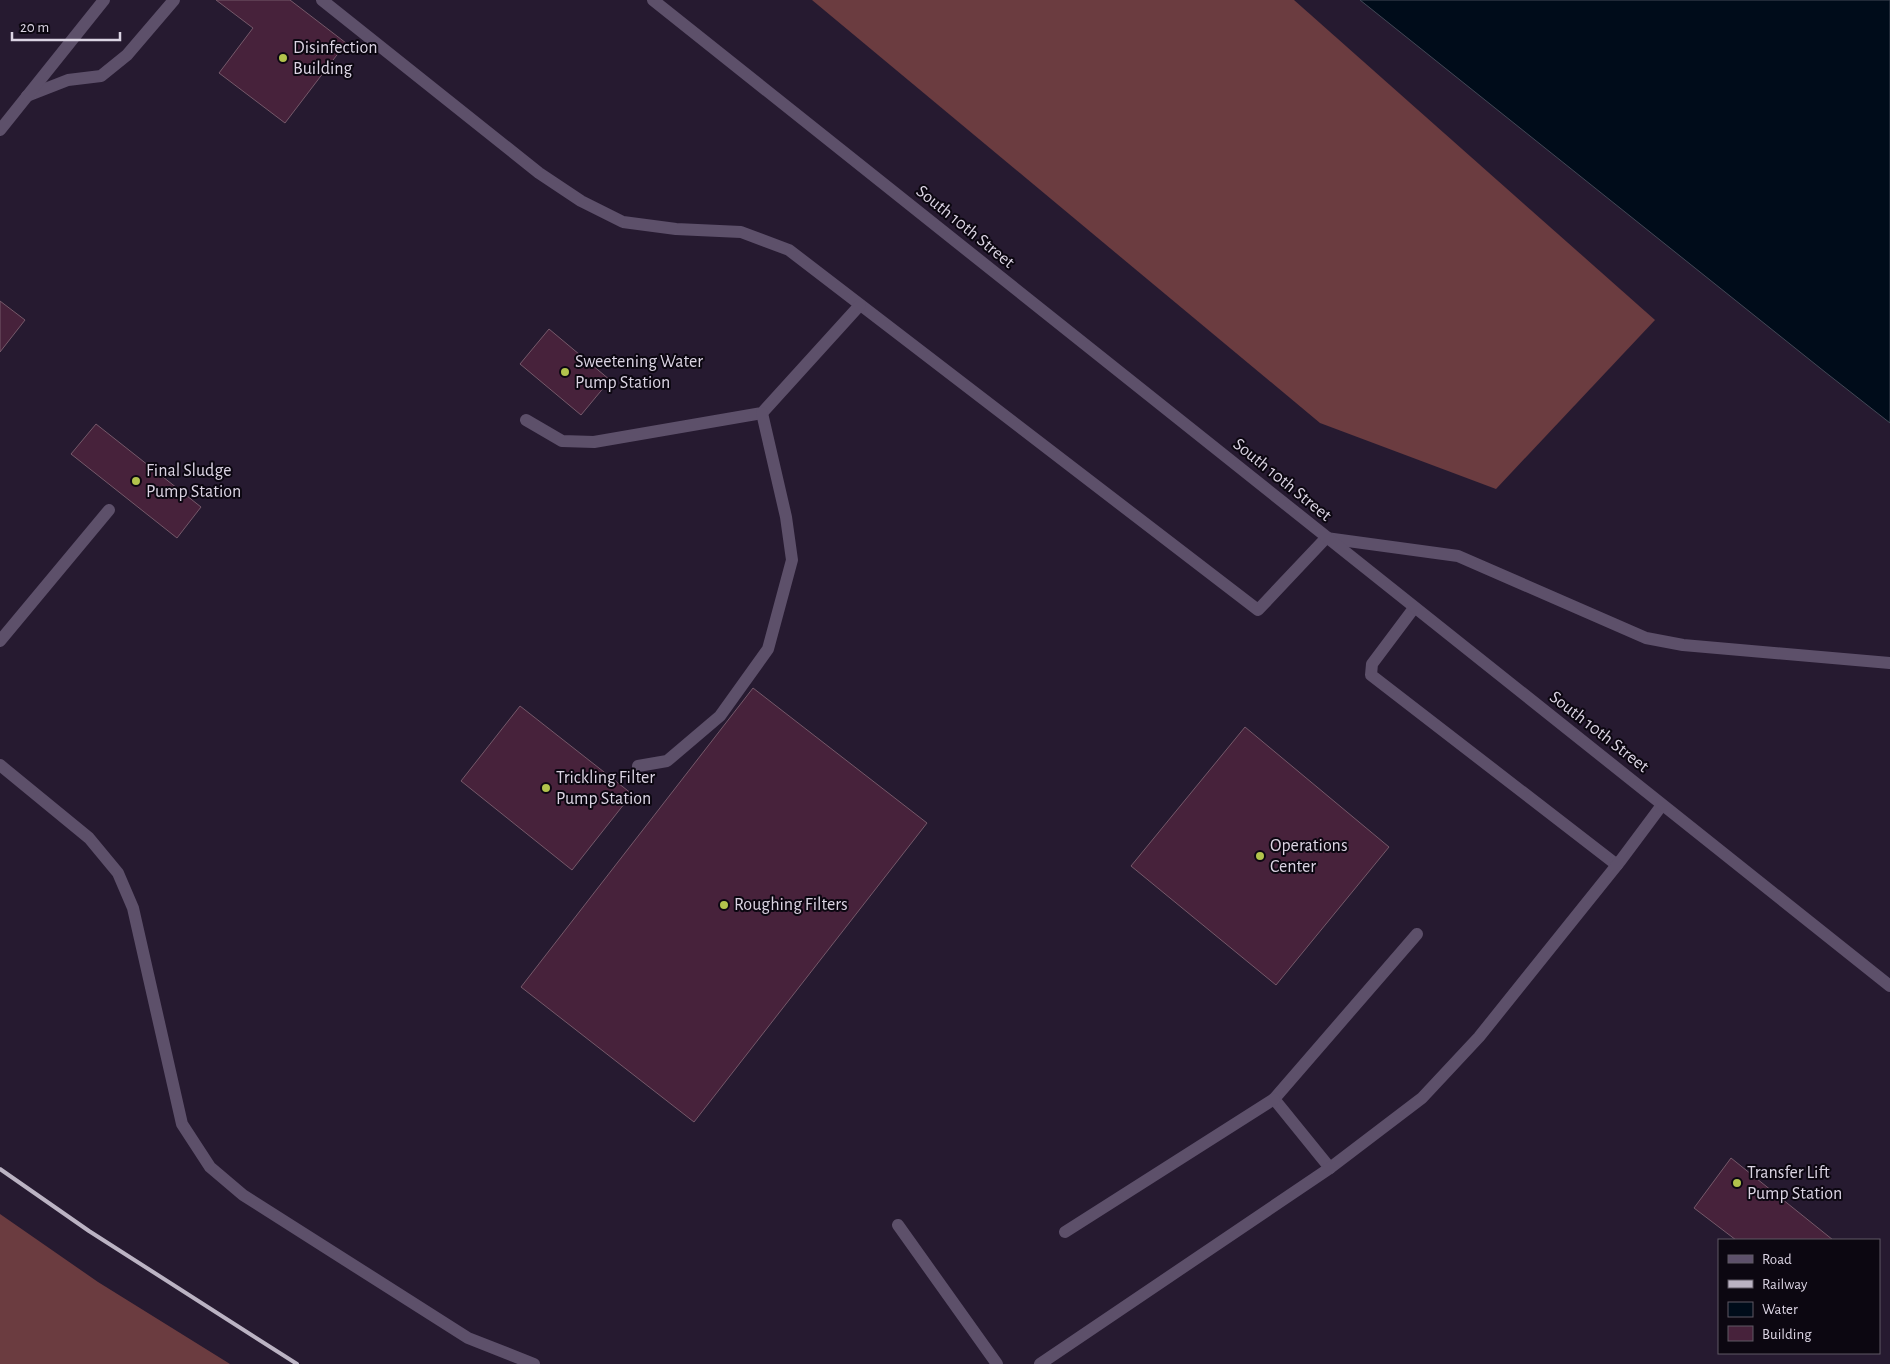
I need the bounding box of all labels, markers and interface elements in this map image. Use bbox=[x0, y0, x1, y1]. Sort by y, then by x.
scale bar bbox=[12, 10, 120, 42]
text: 20 m bbox=[20, 20, 49, 35]
place label: Disinfection Building bbox=[293, 39, 378, 78]
marker: Disinfection Building bbox=[277, 52, 289, 64]
street label: South 10th Street bbox=[913, 182, 1018, 272]
place label: Sweetening Water Pump Station bbox=[575, 353, 703, 392]
marker: Sweetening Water Pump Station bbox=[559, 366, 571, 378]
street label: South 10th Street bbox=[1230, 435, 1335, 525]
place label: Final Sludge Pump Station bbox=[146, 462, 241, 501]
marker: Final Sludge Pump Station bbox=[130, 475, 142, 487]
street label: South 10th Street bbox=[1546, 688, 1652, 776]
place label: Trickling Filter Pump Station bbox=[556, 769, 655, 808]
marker: Trickling Filter Pump Station bbox=[540, 782, 552, 794]
place label: Operations Center bbox=[1270, 837, 1348, 876]
marker: Operations Center bbox=[1254, 850, 1266, 862]
place label: Roughing Filters bbox=[734, 896, 848, 914]
marker: Roughing Filters bbox=[718, 899, 730, 911]
place label: Transfer Lift Pump Station bbox=[1747, 1164, 1842, 1203]
marker: Transfer Lift Pump Station bbox=[1731, 1177, 1743, 1189]
legend bbox=[1718, 1239, 1880, 1354]
text: Road bbox=[1762, 1252, 1792, 1267]
text: Railway bbox=[1762, 1277, 1808, 1292]
text: Water bbox=[1762, 1302, 1798, 1317]
text: Building bbox=[1762, 1327, 1812, 1342]

